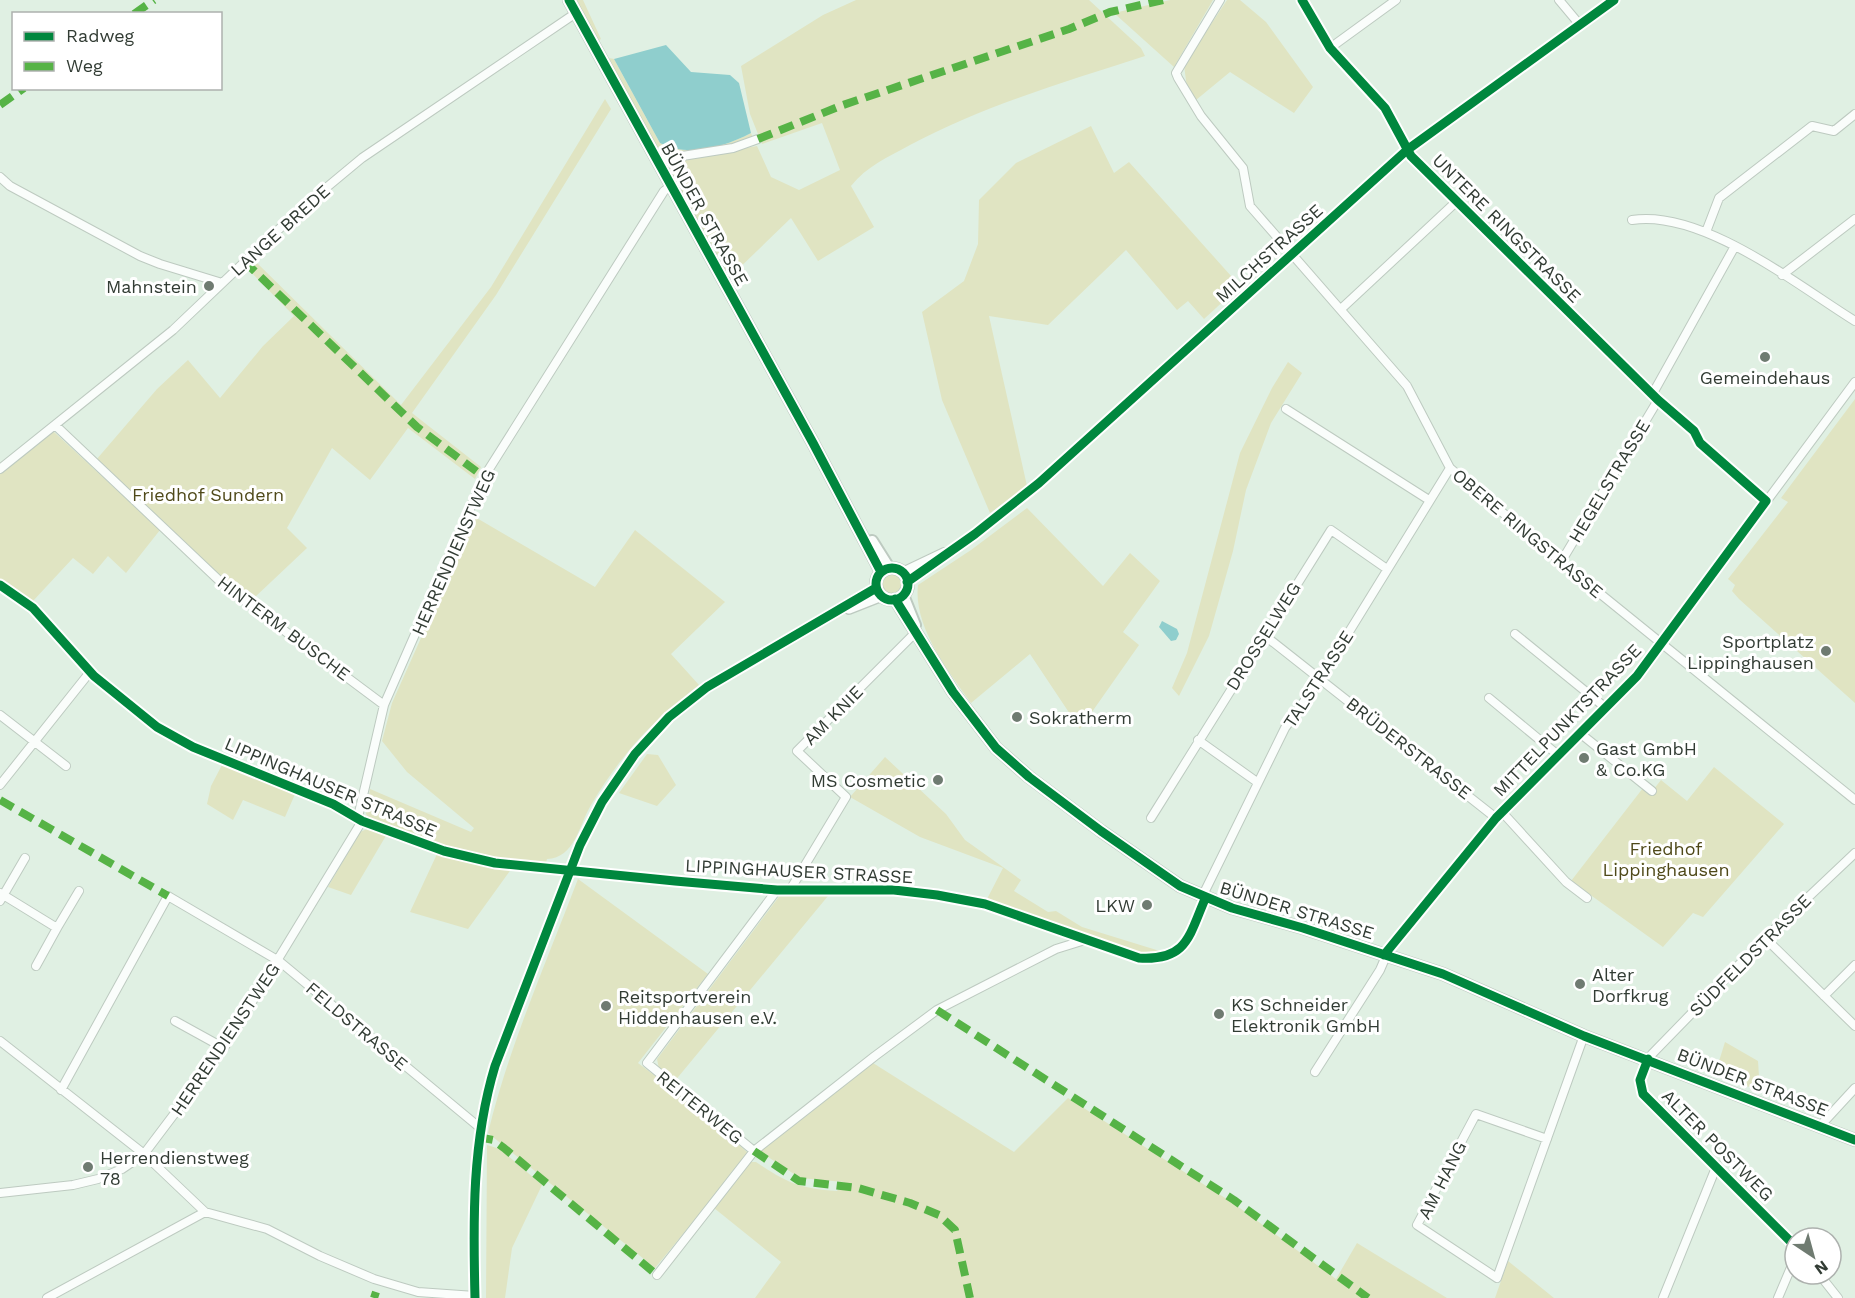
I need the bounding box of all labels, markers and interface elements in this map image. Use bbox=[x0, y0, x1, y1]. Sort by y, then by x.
legend bbox=[12, 12, 222, 90]
text: Radweg bbox=[66, 25, 135, 46]
text: Weg bbox=[66, 55, 103, 76]
street label: BÜNDER STRASSE bbox=[657, 139, 753, 289]
street label: UNTERE RINGSTRASSE bbox=[1428, 149, 1586, 307]
street label: LANGE BREDE bbox=[226, 180, 334, 280]
street label: MILCHSTRASSE bbox=[1211, 199, 1327, 307]
place label: Mahnstein bbox=[106, 276, 197, 297]
marker: Mahnstein bbox=[202, 279, 216, 293]
marker: Gemeindehaus bbox=[1758, 350, 1772, 364]
place label: Gemeindehaus bbox=[1700, 367, 1830, 388]
street label: HEGELSTRASSE bbox=[1564, 416, 1654, 546]
street label: OBERE RINGSTRASSE bbox=[1448, 464, 1608, 602]
street label: HERRENDIENSTWEG bbox=[407, 466, 499, 638]
park label: Friedhof Sundern bbox=[132, 484, 284, 505]
street label: HINTERM BUSCHE bbox=[214, 571, 354, 685]
street label: DROSSELWEG bbox=[1221, 578, 1305, 694]
street label: TALSTRASSE bbox=[1279, 626, 1357, 732]
place label: Sportplatz Lippinghausen bbox=[1687, 631, 1814, 673]
street label: MITTELPUNKTSTRASSE bbox=[1489, 639, 1645, 801]
marker: Sportplatz Lippinghausen bbox=[1819, 644, 1833, 658]
street label: AM KNIE bbox=[799, 681, 867, 749]
street label: BRÜDERSTRASSE bbox=[1342, 693, 1476, 803]
place label: Sokratherm bbox=[1029, 707, 1132, 728]
marker: Sokratherm bbox=[1010, 710, 1024, 724]
street label: LIPPINGHAUSER STRASSE bbox=[222, 733, 440, 841]
place label: Gast GmbH & Co.KG bbox=[1596, 738, 1697, 780]
marker: Gast GmbH & Co.KG bbox=[1577, 751, 1591, 765]
place label: MS Cosmetic bbox=[811, 770, 926, 791]
marker: MS Cosmetic bbox=[931, 773, 945, 787]
park label: Friedhof Lippinghausen bbox=[1602, 838, 1730, 880]
street label: LIPPINGHAUSER STRASSE bbox=[684, 855, 914, 887]
street label: BÜNDER STRASSE bbox=[1217, 877, 1377, 943]
street label: SÜDFELDSTRASSE bbox=[1685, 890, 1815, 1020]
place label: LKW bbox=[1095, 895, 1135, 916]
marker: LKW bbox=[1140, 898, 1154, 912]
street label: HERRENDIENSTWEG bbox=[166, 959, 284, 1119]
place label: Alter Dorfkrug bbox=[1592, 964, 1669, 1006]
street label: FELDSTRASSE bbox=[302, 977, 412, 1075]
marker: Alter Dorfkrug bbox=[1573, 977, 1587, 991]
place label: Reitsportverein Hiddenhausen e.V. bbox=[618, 986, 777, 1028]
place label: KS Schneider Elektronik GmbH bbox=[1231, 994, 1380, 1036]
marker: Reitsportverein Hiddenhausen e.V. bbox=[599, 999, 613, 1013]
marker: KS Schneider Elektronik GmbH bbox=[1212, 1007, 1226, 1021]
street label: BÜNDER STRASSE bbox=[1674, 1043, 1832, 1121]
street label: REITERWEG bbox=[653, 1066, 747, 1148]
street label: ALTER POSTWEG bbox=[1658, 1085, 1778, 1205]
street label: AM HANG bbox=[1413, 1137, 1471, 1223]
place label: Herrendienstweg 78 bbox=[100, 1147, 249, 1189]
marker: Herrendienstweg 78 bbox=[81, 1160, 95, 1174]
north arrow bbox=[1783, 1226, 1843, 1286]
text: N bbox=[1811, 1257, 1832, 1279]

